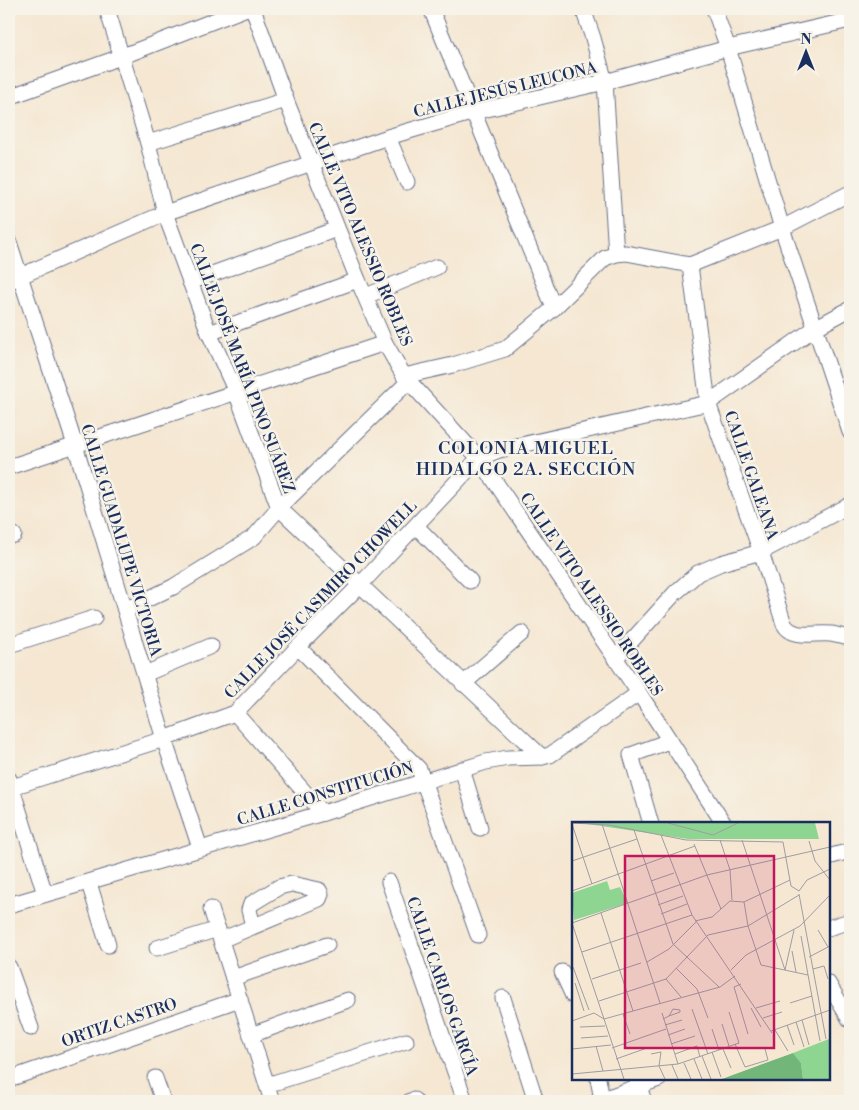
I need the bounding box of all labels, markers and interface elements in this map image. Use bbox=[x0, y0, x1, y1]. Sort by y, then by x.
north arrow bbox=[782, 28, 832, 78]
text: N bbox=[800, 31, 812, 49]
street label: CALLE JESÚS LEUCONA bbox=[411, 55, 600, 122]
street label: CALLE VITO ALESSIO ROBLES bbox=[304, 119, 416, 349]
street label: CALLE JOSÉ MARÍA PINO SUÁREZ bbox=[185, 240, 301, 496]
street label: CALLE GALEANA bbox=[720, 408, 783, 544]
street label: CALLE GUADALUPE VICTORIA bbox=[76, 422, 166, 660]
district label: COLONIA MIGUEL HIDALGO 2A. SECCIÓN bbox=[416, 437, 636, 481]
street label: CALLE VITO ALESSIO ROBLES bbox=[515, 489, 667, 700]
street label: CALLE JOSÉ CASIMIRO CHOWELL bbox=[219, 495, 421, 703]
street label: CALLE CONSTITUCIÓN bbox=[234, 756, 416, 830]
inset map bbox=[572, 822, 829, 1080]
street label: CALLE CARLOS GARCÍA bbox=[402, 894, 484, 1079]
street label: ORTIZ CASTRO bbox=[59, 994, 180, 1052]

